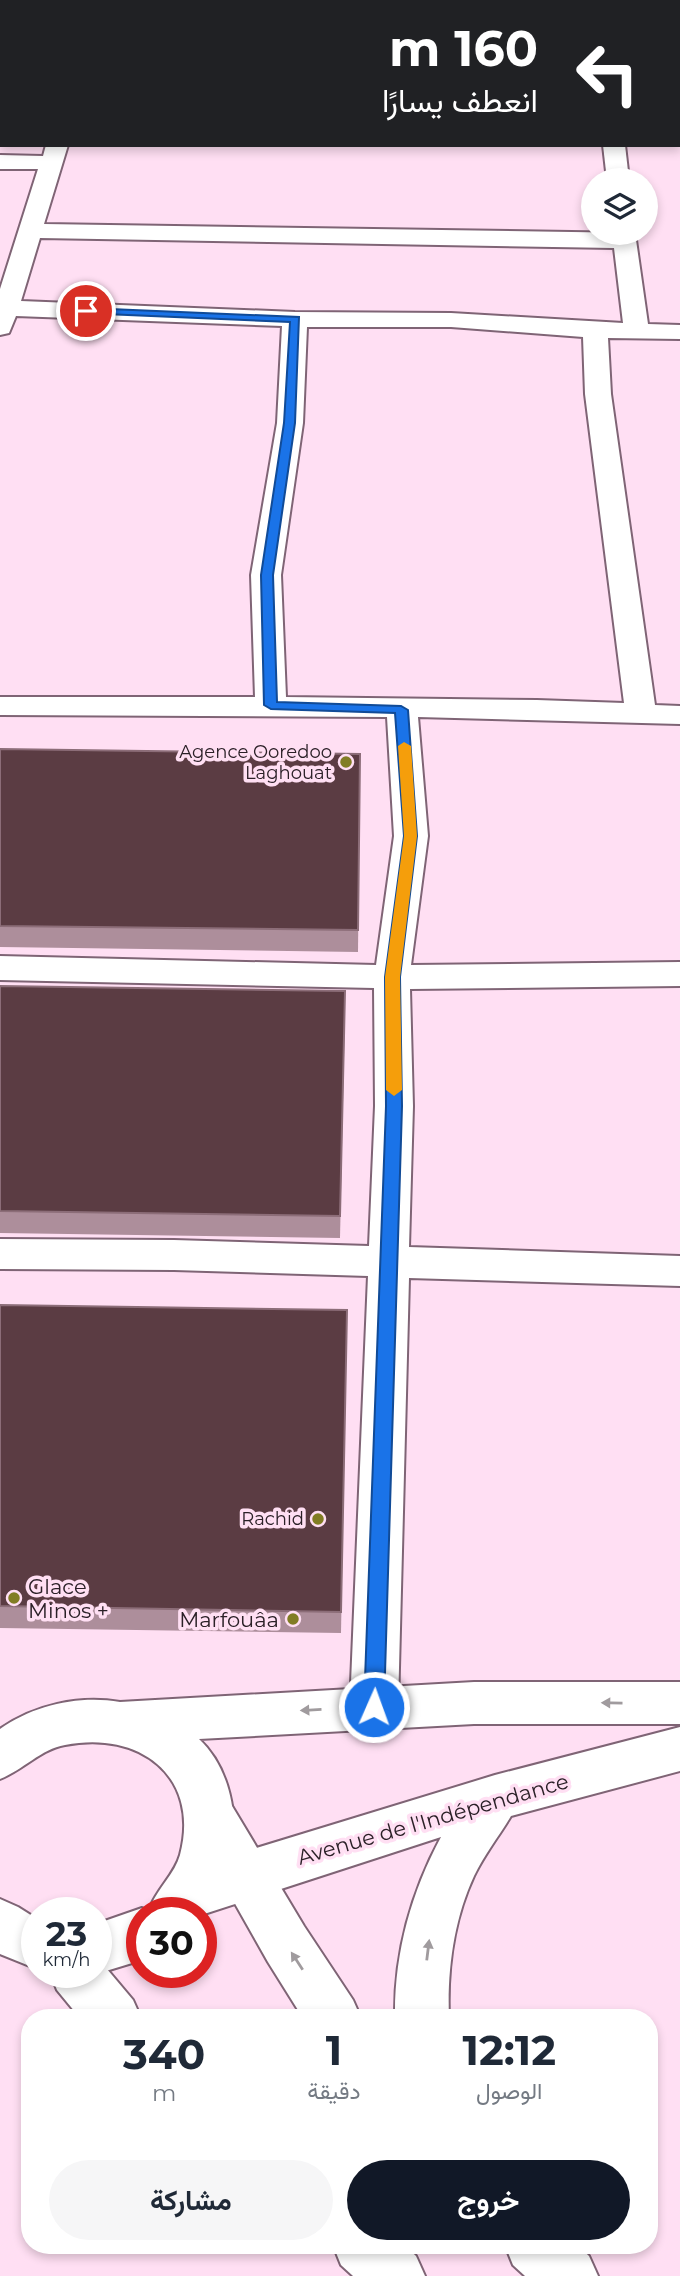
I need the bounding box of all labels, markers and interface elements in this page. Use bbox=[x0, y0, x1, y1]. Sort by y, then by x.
text: 160 m bbox=[389, 19, 538, 78]
icon: left bbox=[562, 28, 653, 119]
text: انعطف يسارًا bbox=[382, 81, 538, 120]
map controls bbox=[581, 168, 658, 245]
button: layers bbox=[581, 168, 658, 245]
pin bbox=[56, 281, 116, 341]
icon: arrive bbox=[67, 292, 105, 330]
place label: Agence Ooredoo Laghouat bbox=[179, 741, 332, 784]
marker: Agence Ooredoo Laghouat bbox=[338, 754, 354, 770]
place label: Rachid bbox=[241, 1508, 304, 1530]
marker: Rachid bbox=[310, 1511, 326, 1527]
place label: Glace Minos + bbox=[28, 1574, 109, 1623]
marker: Glace Minos + bbox=[6, 1590, 22, 1606]
place label: Marfouâa bbox=[179, 1607, 279, 1632]
marker: Marfouâa bbox=[285, 1611, 301, 1627]
position arrow bbox=[337, 1670, 411, 1744]
one-way arrow bbox=[601, 1697, 623, 1708]
one-way arrow bbox=[300, 1704, 322, 1715]
street label: Avenue de l'Indépendance bbox=[295, 1768, 571, 1870]
speed limit sign: 30 bbox=[126, 1897, 217, 1988]
text: 23 bbox=[46, 1912, 87, 1955]
one-way arrow bbox=[422, 1939, 433, 1961]
text: km/h bbox=[42, 1949, 91, 1971]
one-way arrow bbox=[290, 1951, 303, 1971]
text: 1 bbox=[326, 2024, 342, 2076]
text: 12:12 bbox=[463, 2024, 556, 2076]
text: 340 bbox=[123, 2028, 205, 2080]
text: دقيقة bbox=[307, 2077, 361, 2105]
text: الوصول bbox=[476, 2077, 542, 2105]
text: m bbox=[152, 2079, 176, 2107]
button: مشاركة bbox=[49, 2160, 333, 2240]
button: خروج bbox=[347, 2160, 630, 2240]

